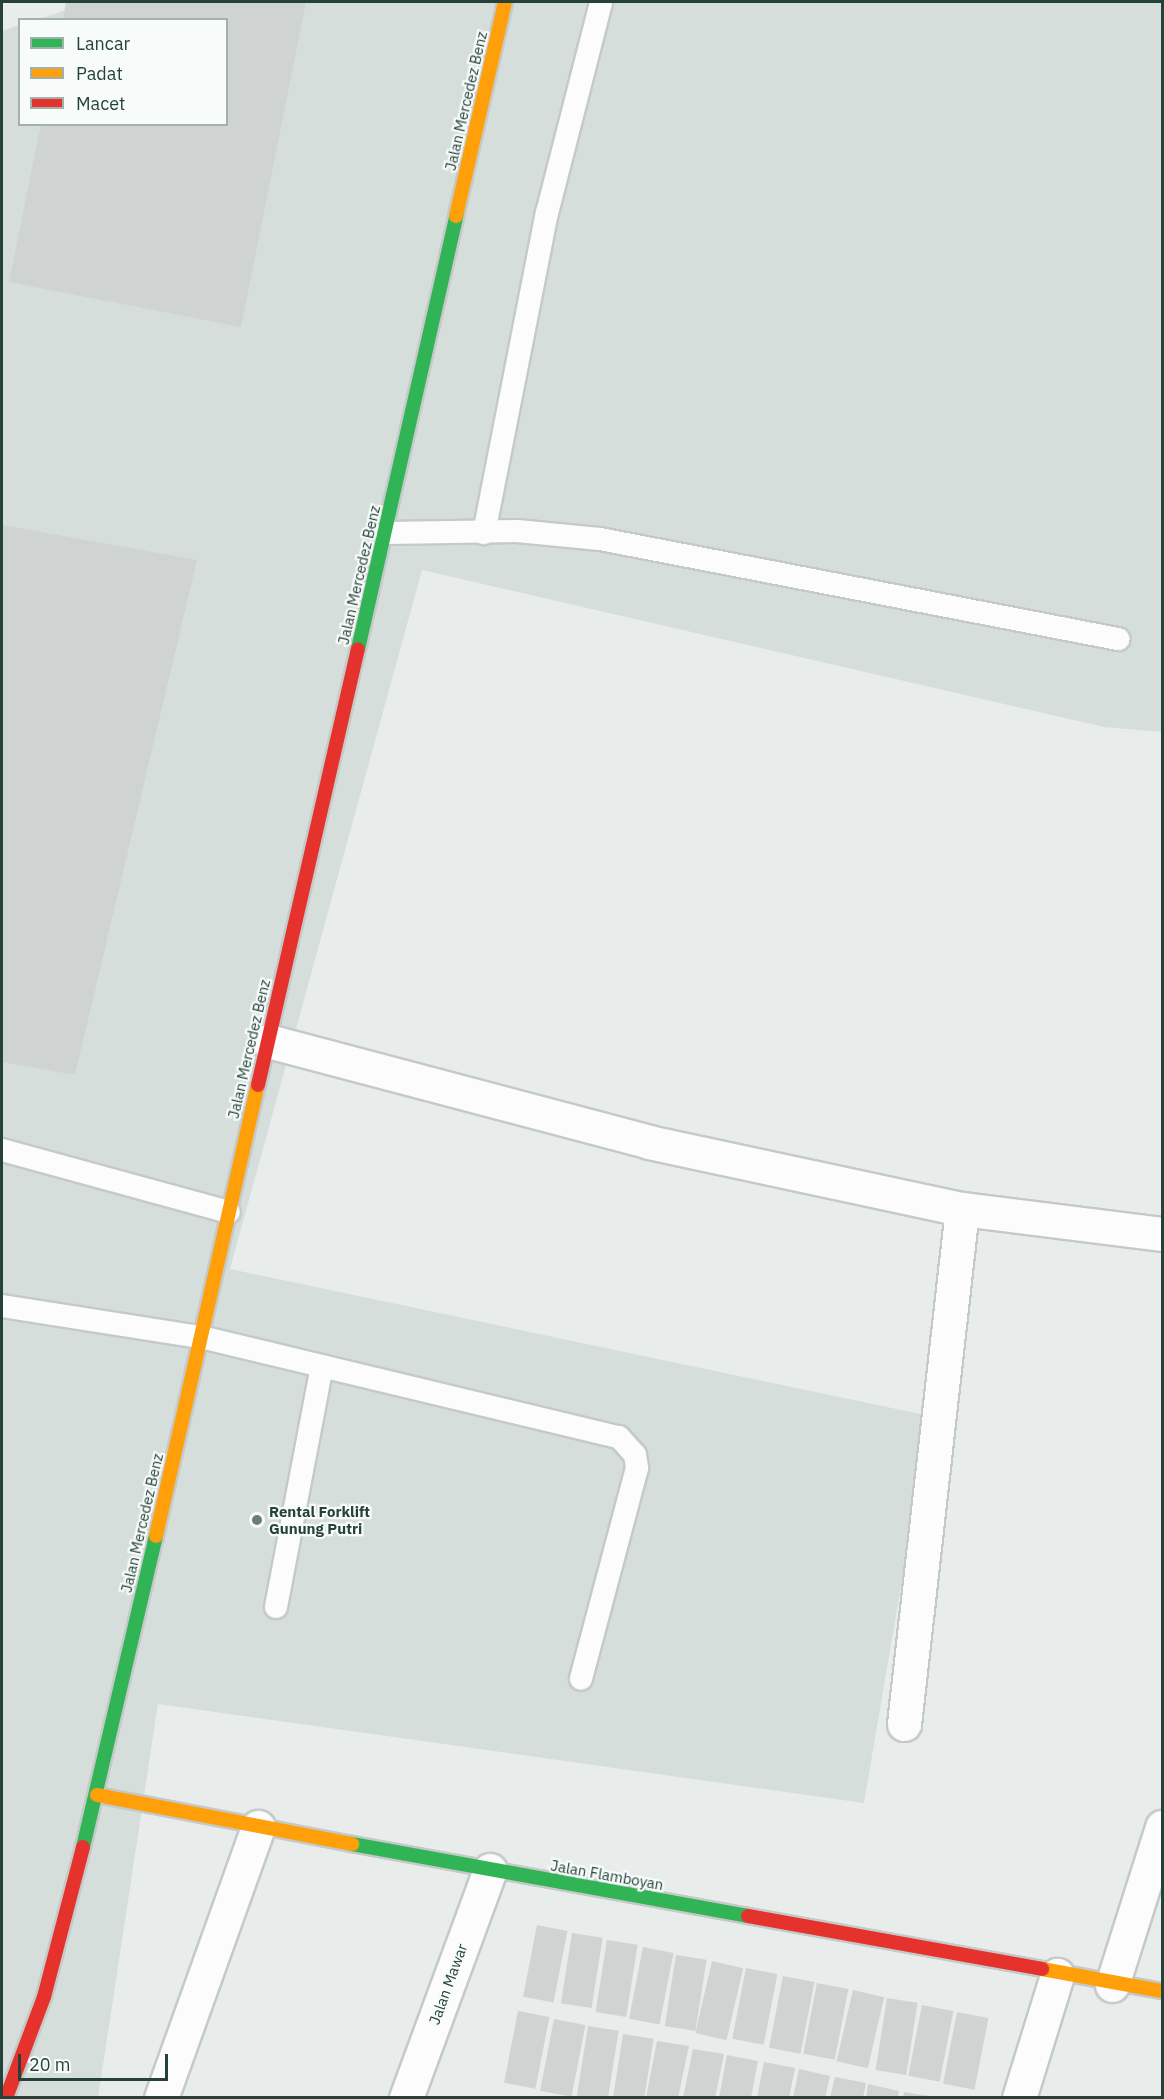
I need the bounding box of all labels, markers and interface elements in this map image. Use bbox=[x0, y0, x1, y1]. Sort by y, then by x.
legend bbox=[18, 18, 228, 126]
street label: Jalan Mercedez Benz bbox=[441, 30, 491, 172]
text: Lancar bbox=[76, 32, 130, 55]
text: Padat bbox=[76, 62, 123, 85]
text: Macet bbox=[76, 92, 125, 115]
street label: Jalan Mercedez Benz bbox=[334, 504, 384, 646]
street label: Jalan Mercedez Benz bbox=[224, 978, 274, 1120]
street label: Jalan Mercedez Benz bbox=[117, 1452, 167, 1594]
place label: Rental Forklift Gunung Putri bbox=[269, 1502, 370, 1537]
marker: Rental Forklift Gunung Putri bbox=[250, 1513, 264, 1527]
street label: Jalan Flamboyan bbox=[549, 1856, 665, 1894]
street label: Jalan Mawar bbox=[425, 1941, 471, 2027]
scale bar bbox=[21, 2042, 171, 2080]
text: 20 m bbox=[29, 2053, 71, 2076]

